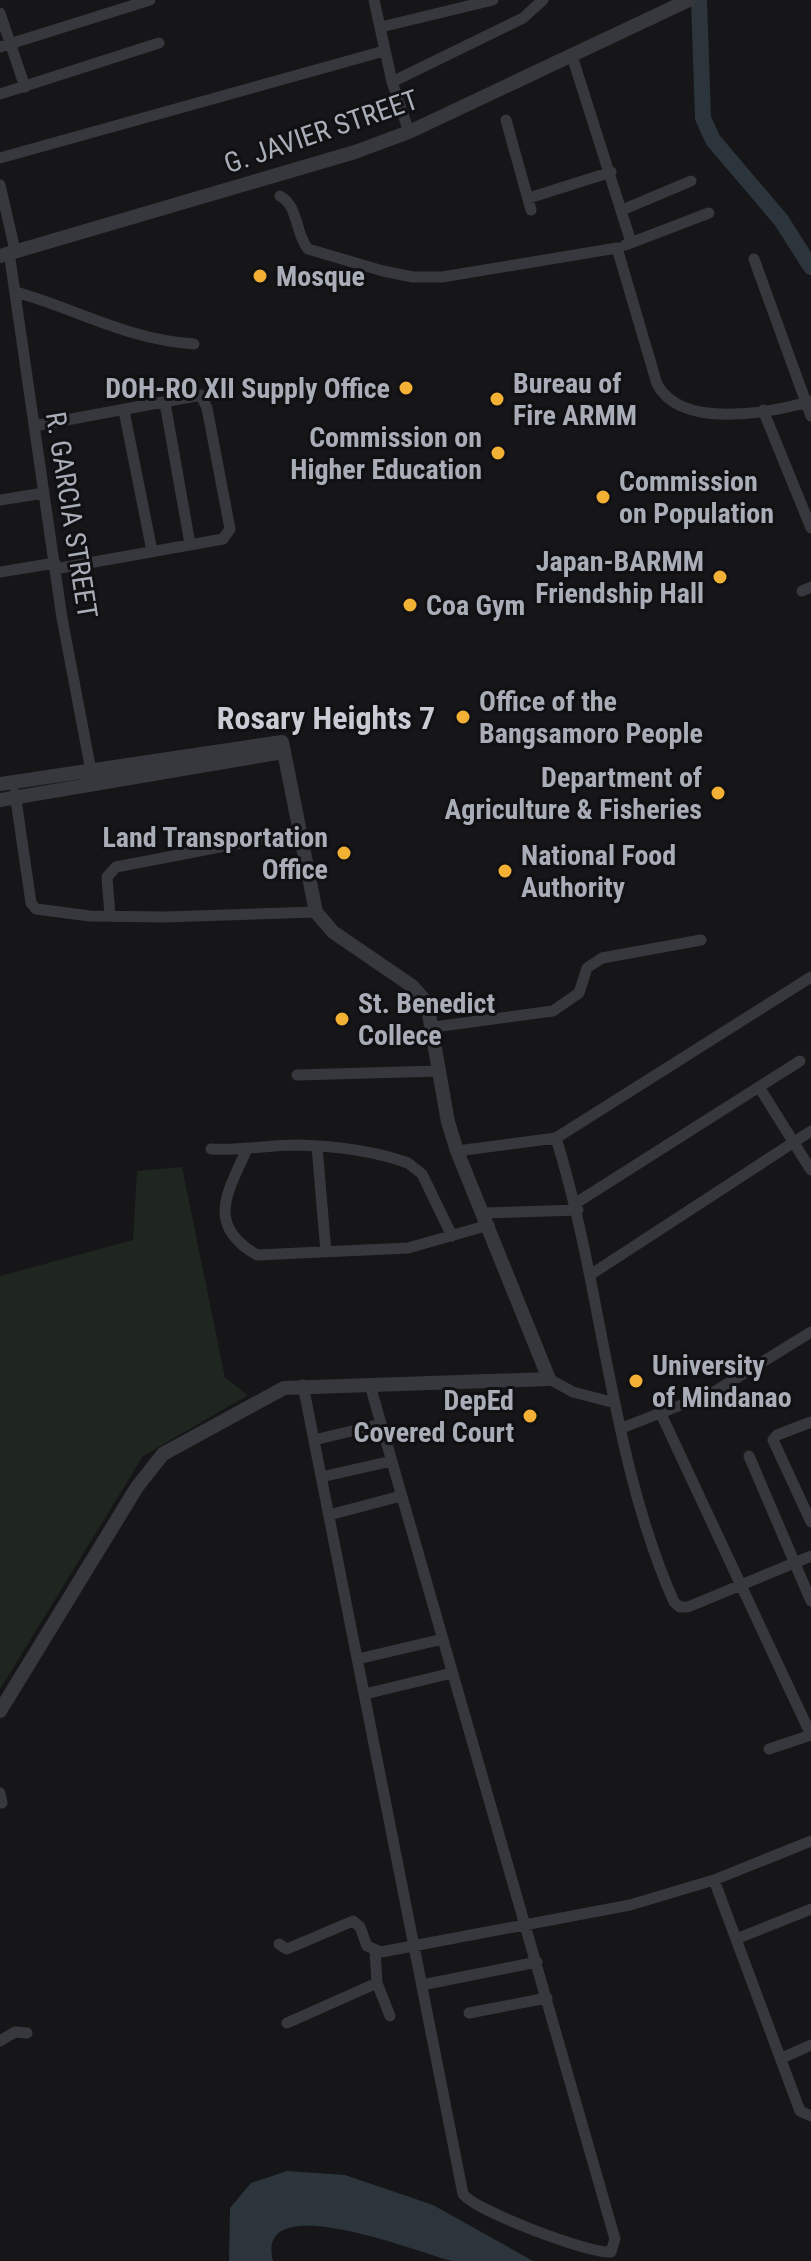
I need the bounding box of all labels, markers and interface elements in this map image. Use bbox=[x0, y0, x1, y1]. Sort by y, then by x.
street label: G. JAVIER STREET bbox=[220, 83, 423, 180]
place label: Mosque bbox=[276, 260, 365, 293]
marker: Mosque bbox=[251, 267, 269, 285]
place label: Bureau of Fire ARMM bbox=[513, 367, 637, 432]
place label: DOH-RO XII Supply Office bbox=[105, 372, 390, 405]
marker: DOH-RO XII Supply Office bbox=[397, 379, 415, 397]
marker: Bureau of Fire ARMM bbox=[488, 390, 506, 408]
street label: R. GARCIA STREET bbox=[39, 409, 104, 621]
place label: Commission on Higher Education bbox=[290, 421, 482, 486]
marker: Commission on Higher Education bbox=[489, 444, 507, 462]
place label: Commission on Population bbox=[619, 465, 774, 530]
marker: Commission on Population bbox=[594, 488, 612, 506]
place label: Japan-BARMM Friendship Hall bbox=[535, 545, 704, 610]
marker: Japan-BARMM Friendship Hall bbox=[711, 568, 729, 586]
place label: Coa Gym bbox=[426, 589, 525, 622]
marker: Coa Gym bbox=[401, 596, 419, 614]
place label: Office of the Bangsamoro People bbox=[479, 685, 703, 750]
district label: Rosary Heights 7 bbox=[217, 699, 435, 737]
marker: Office of the Bangsamoro People bbox=[454, 708, 472, 726]
place label: Department of Agriculture & Fisheries bbox=[445, 761, 702, 826]
marker: Department of Agriculture & Fisheries bbox=[709, 784, 727, 802]
place label: Land Transportation Office bbox=[102, 821, 328, 886]
place label: National Food Authority bbox=[521, 839, 676, 904]
marker: Land Transportation Office bbox=[335, 844, 353, 862]
marker: National Food Authority bbox=[496, 862, 514, 880]
place label: St. Benedict Collece bbox=[358, 987, 495, 1052]
marker: St. Benedict Collece bbox=[333, 1010, 351, 1028]
place label: University of Mindanao bbox=[652, 1349, 792, 1414]
marker: University of Mindanao bbox=[627, 1372, 645, 1390]
place label: DepEd Covered Court bbox=[354, 1384, 514, 1449]
marker: DepEd Covered Court bbox=[521, 1407, 539, 1425]

